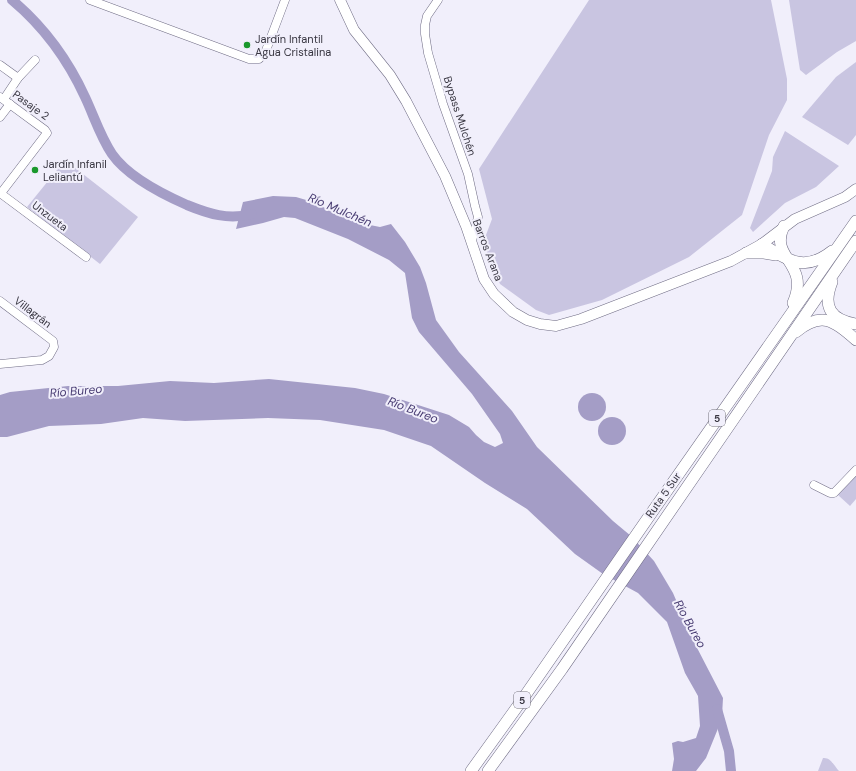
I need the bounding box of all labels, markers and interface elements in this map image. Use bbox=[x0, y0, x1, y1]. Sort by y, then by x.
place label: Jardín Infantil Agua Cristalina bbox=[255, 32, 331, 59]
marker: Jardín Infantil Agua Cristalina bbox=[242, 40, 252, 50]
street label: Bypass Mulchén bbox=[441, 74, 479, 158]
street label: Pasaje 2 bbox=[10, 87, 52, 123]
place label: Jardín Infanil Leliantú bbox=[43, 157, 107, 184]
marker: Jardín Infanil Leliantú bbox=[30, 165, 40, 175]
water label: Río Mulchén bbox=[306, 189, 374, 231]
street label: Unzueta bbox=[29, 198, 71, 234]
street label: Barros Arana bbox=[470, 217, 506, 283]
street label: Villagrán bbox=[11, 293, 55, 331]
water label: Río Bureo bbox=[49, 381, 103, 401]
water label: Río Bureo bbox=[385, 393, 441, 427]
road number: 5 bbox=[709, 410, 725, 426]
street label: Ruta 5 Sur bbox=[642, 470, 684, 520]
water label: Río Bureo bbox=[670, 597, 710, 651]
road number: 5 bbox=[514, 692, 530, 708]

